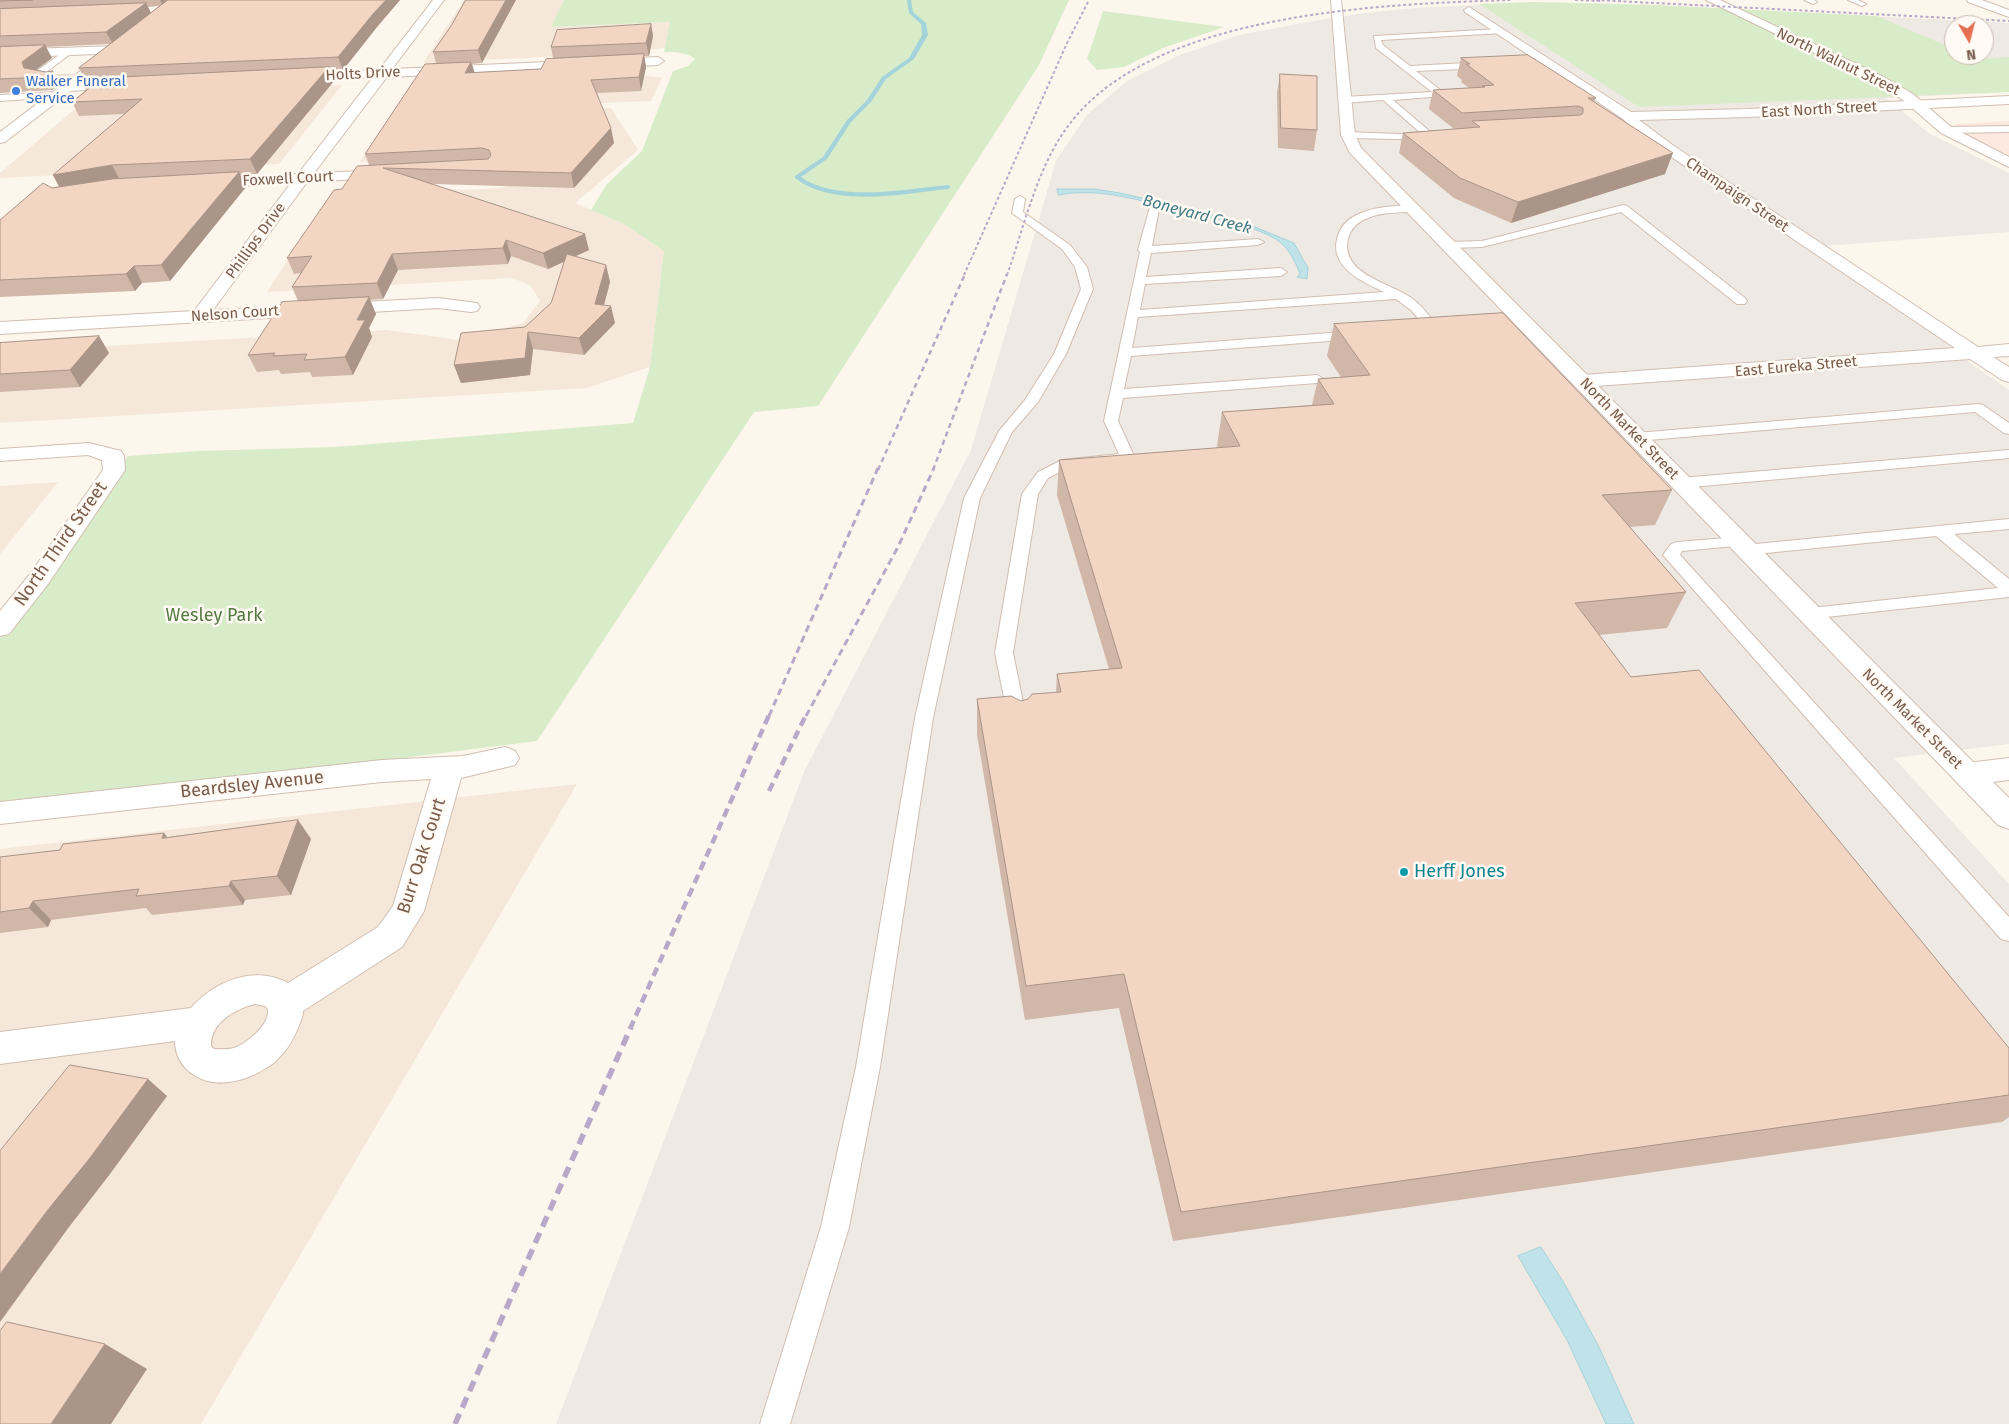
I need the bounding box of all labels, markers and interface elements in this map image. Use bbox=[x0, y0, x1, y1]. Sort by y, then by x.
north arrow bbox=[1944, 15, 1994, 65]
street label: North Walnut Street bbox=[1773, 24, 1903, 100]
text: N bbox=[1965, 45, 1977, 63]
street label: Holts Drive bbox=[325, 63, 401, 85]
place label: Walker Funeral Service bbox=[26, 73, 126, 108]
marker: Walker Funeral Service bbox=[10, 85, 22, 97]
street label: East North Street bbox=[1761, 98, 1877, 122]
street label: Champaign Street bbox=[1682, 154, 1792, 236]
street label: Foxwell Court bbox=[242, 168, 334, 190]
water label: Boneyard Creek bbox=[1141, 191, 1253, 239]
street label: Phillips Drive bbox=[222, 199, 290, 283]
street label: Nelson Court bbox=[190, 302, 280, 326]
street label: East Eureka Street bbox=[1734, 353, 1858, 381]
street label: North Market Street bbox=[1576, 374, 1682, 484]
street label: North Third Street bbox=[10, 477, 112, 611]
park label: Wesley Park bbox=[166, 605, 262, 627]
street label: North Market Street bbox=[1858, 665, 1966, 773]
street label: Beardsley Avenue bbox=[179, 767, 325, 803]
street label: Burr Oak Court bbox=[393, 795, 451, 917]
place label: Herff Jones bbox=[1414, 861, 1505, 883]
marker: Herff Jones bbox=[1398, 866, 1410, 878]

